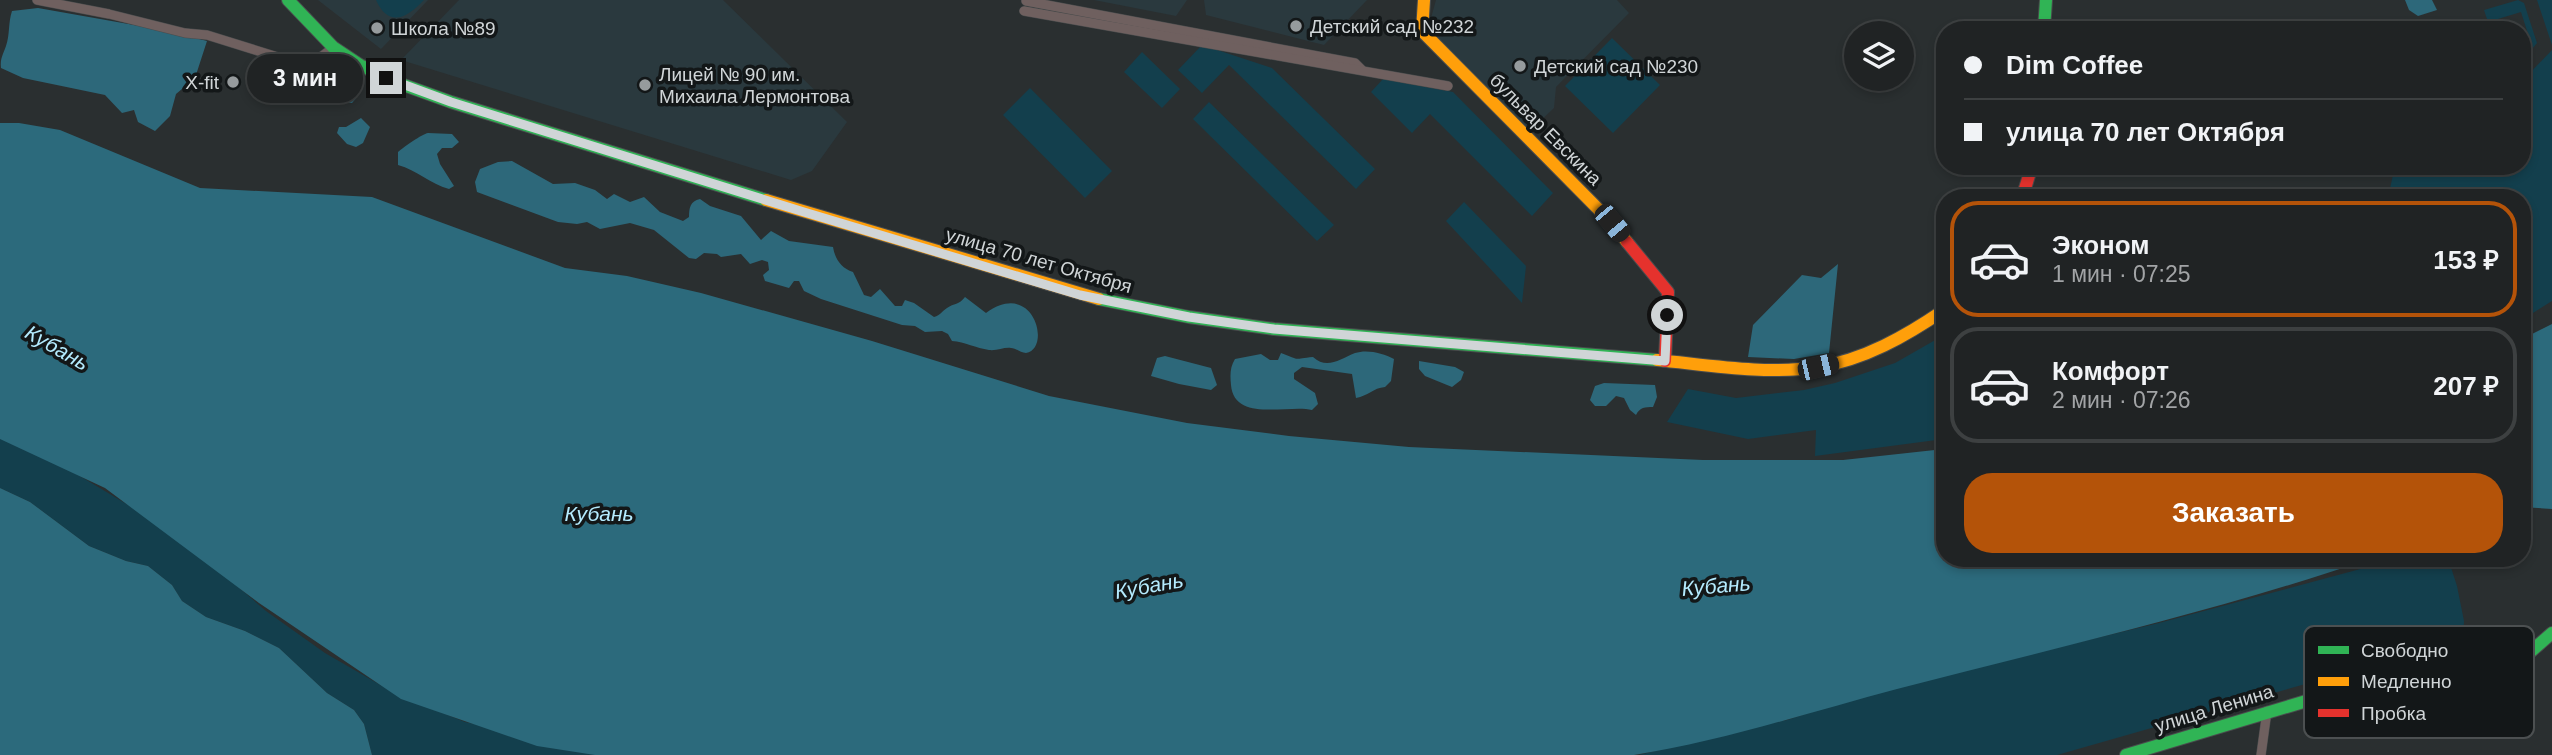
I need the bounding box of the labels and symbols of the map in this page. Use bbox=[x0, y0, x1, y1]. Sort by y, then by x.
place label: Детский сад №232 bbox=[1310, 16, 1474, 37]
place label: Школа №89 bbox=[391, 18, 496, 39]
marker: Детский сад №232 bbox=[1288, 18, 1304, 34]
marker: Школа №89 bbox=[369, 20, 385, 36]
callout: 3 мин bbox=[246, 54, 362, 102]
place label: Детский сад №230 bbox=[1534, 56, 1698, 77]
marker: Детский сад №230 bbox=[1512, 58, 1528, 74]
route end bbox=[370, 62, 402, 94]
place label: Лицей № 90 им. Михаила Лермонтова bbox=[659, 64, 851, 107]
street label: бульвар Евскина bbox=[1486, 69, 1606, 190]
place label: X-fit bbox=[185, 72, 220, 93]
marker: X-fit bbox=[225, 74, 241, 90]
marker: Лицей № 90 им. Михаила Лермонтова bbox=[637, 77, 653, 93]
car bbox=[1591, 200, 1634, 246]
street label: улица 70 лет Октября bbox=[943, 224, 1134, 297]
route start bbox=[1651, 299, 1683, 331]
water label: Кубань bbox=[22, 320, 93, 375]
car bbox=[1796, 352, 1841, 382]
water label: Кубань bbox=[564, 502, 634, 525]
water label: Кубань bbox=[1113, 568, 1185, 603]
water label: Кубань bbox=[1680, 571, 1751, 600]
legend bbox=[2304, 626, 2534, 738]
text: Свободно bbox=[2361, 640, 2448, 661]
text: Медленно bbox=[2361, 671, 2451, 692]
street label: улица Ленина bbox=[2152, 680, 2276, 736]
text: Пробка bbox=[2361, 703, 2426, 724]

